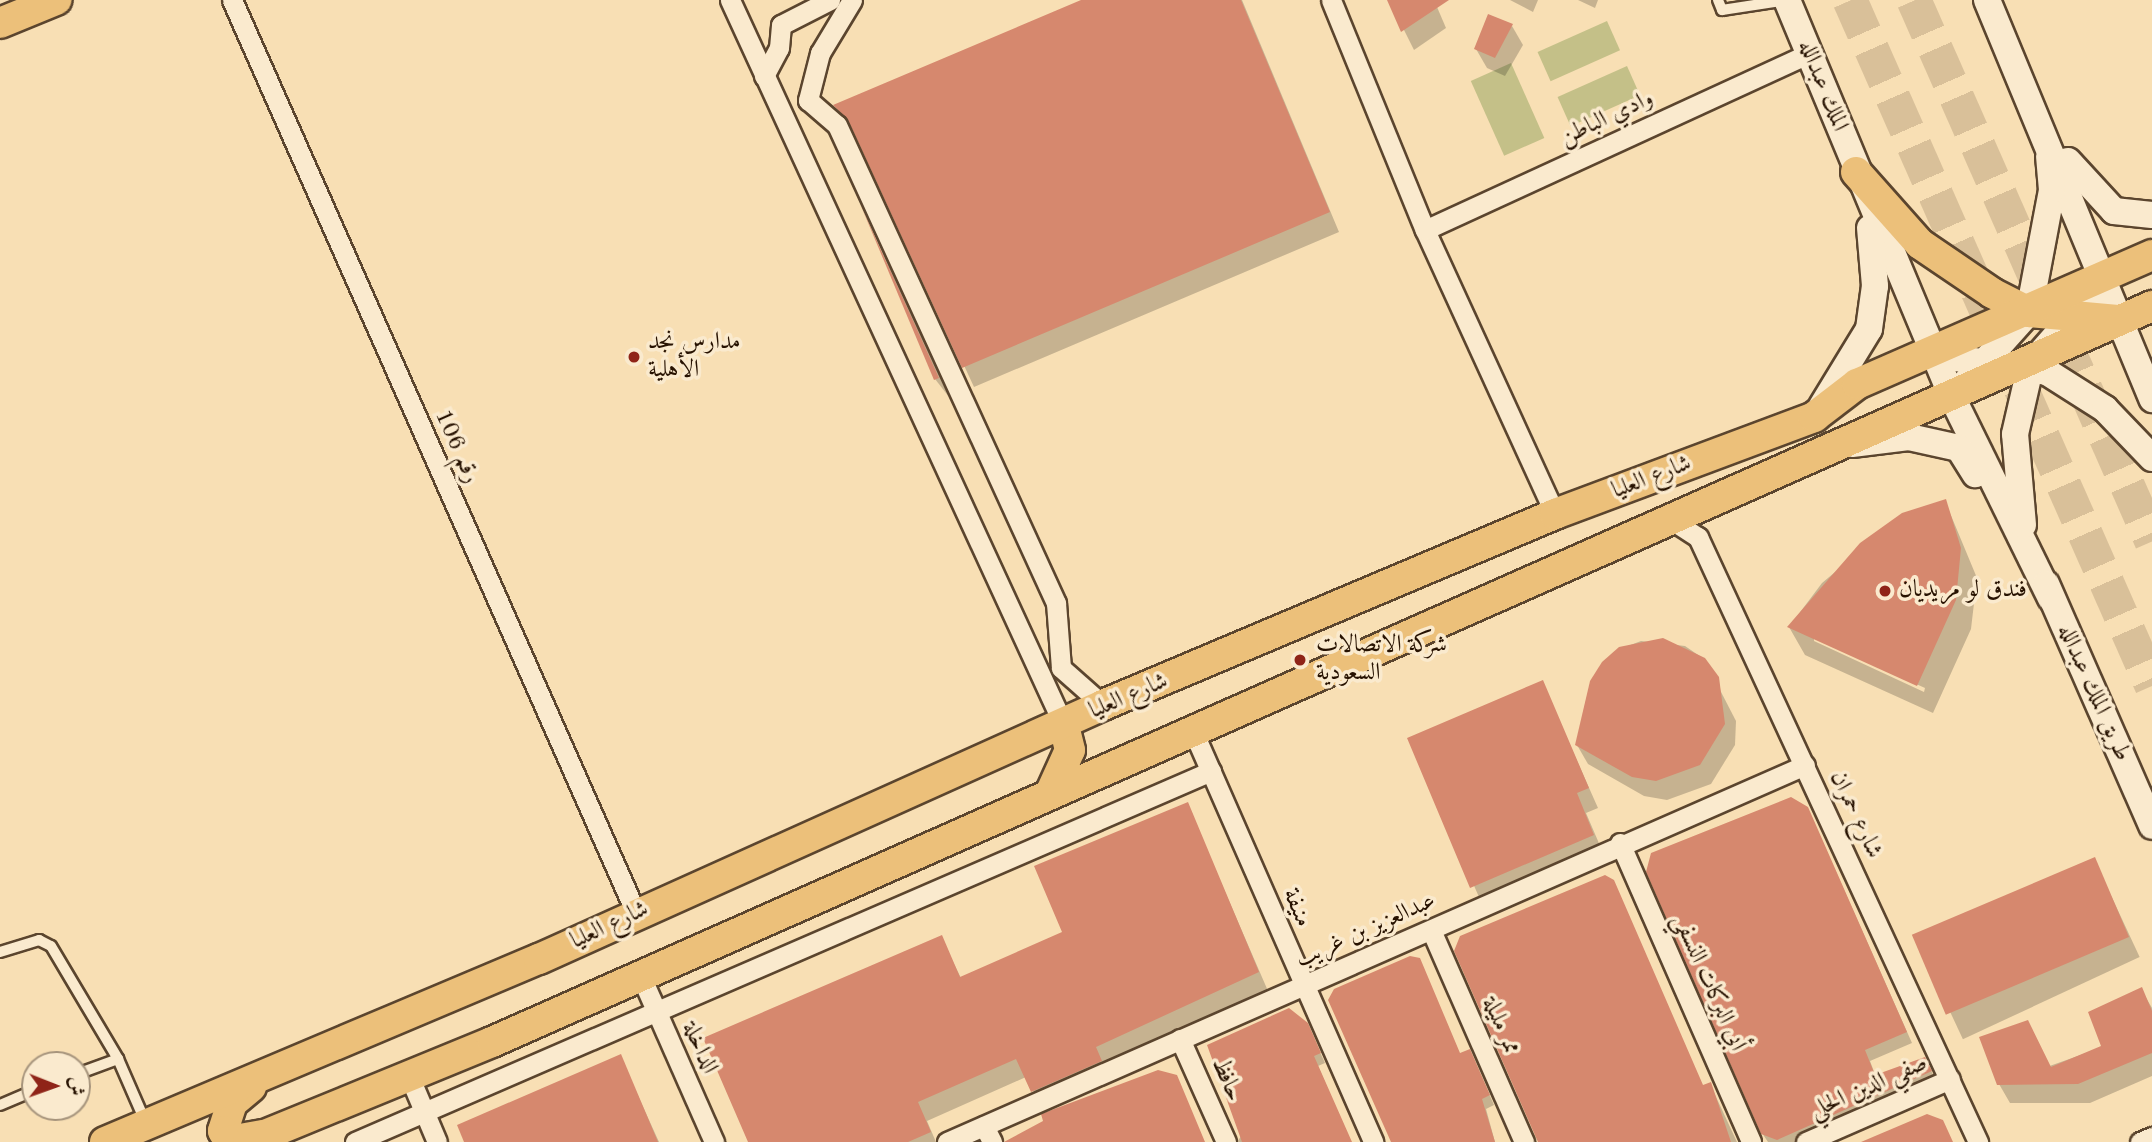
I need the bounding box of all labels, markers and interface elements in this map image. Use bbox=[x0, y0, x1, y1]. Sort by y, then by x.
street label: الملك عبدالله bbox=[1791, 36, 1853, 136]
street label: وادي الباطن bbox=[1556, 85, 1658, 153]
place label: مدارس نجد الأهلية bbox=[648, 329, 741, 385]
marker: مدارس نجد الأهلية bbox=[626, 349, 642, 365]
street label: رقم 106 bbox=[427, 406, 485, 488]
street label: شارع العليا bbox=[1608, 450, 1696, 506]
place label: فندق لو مريديان bbox=[1899, 577, 2027, 605]
marker: فندق لو مريديان bbox=[1877, 583, 1893, 599]
street label: طريق الملك عبدالله bbox=[2050, 620, 2136, 766]
place label: شركة الاتصالات السعودية bbox=[1316, 632, 1447, 688]
marker: شركة الاتصالات السعودية bbox=[1290, 650, 1310, 670]
street label: شارع العليا bbox=[1085, 668, 1173, 726]
street label: شارع حمران bbox=[1822, 767, 1888, 863]
street label: منيفة bbox=[1275, 884, 1317, 932]
street label: عبدالعزيز بن غريب bbox=[1291, 887, 1441, 975]
street label: شارع العليا bbox=[566, 895, 654, 957]
street label: أبي البركات النسفي bbox=[1665, 910, 1751, 1056]
street label: ممر مليلة bbox=[1475, 993, 1525, 1059]
street label: الداخلة bbox=[675, 1017, 723, 1079]
street label: صفي الدين الحلي bbox=[1806, 1049, 1932, 1127]
north arrow bbox=[21, 1051, 91, 1121]
street label: حافظ bbox=[1204, 1054, 1248, 1106]
text: ش bbox=[66, 1077, 85, 1096]

